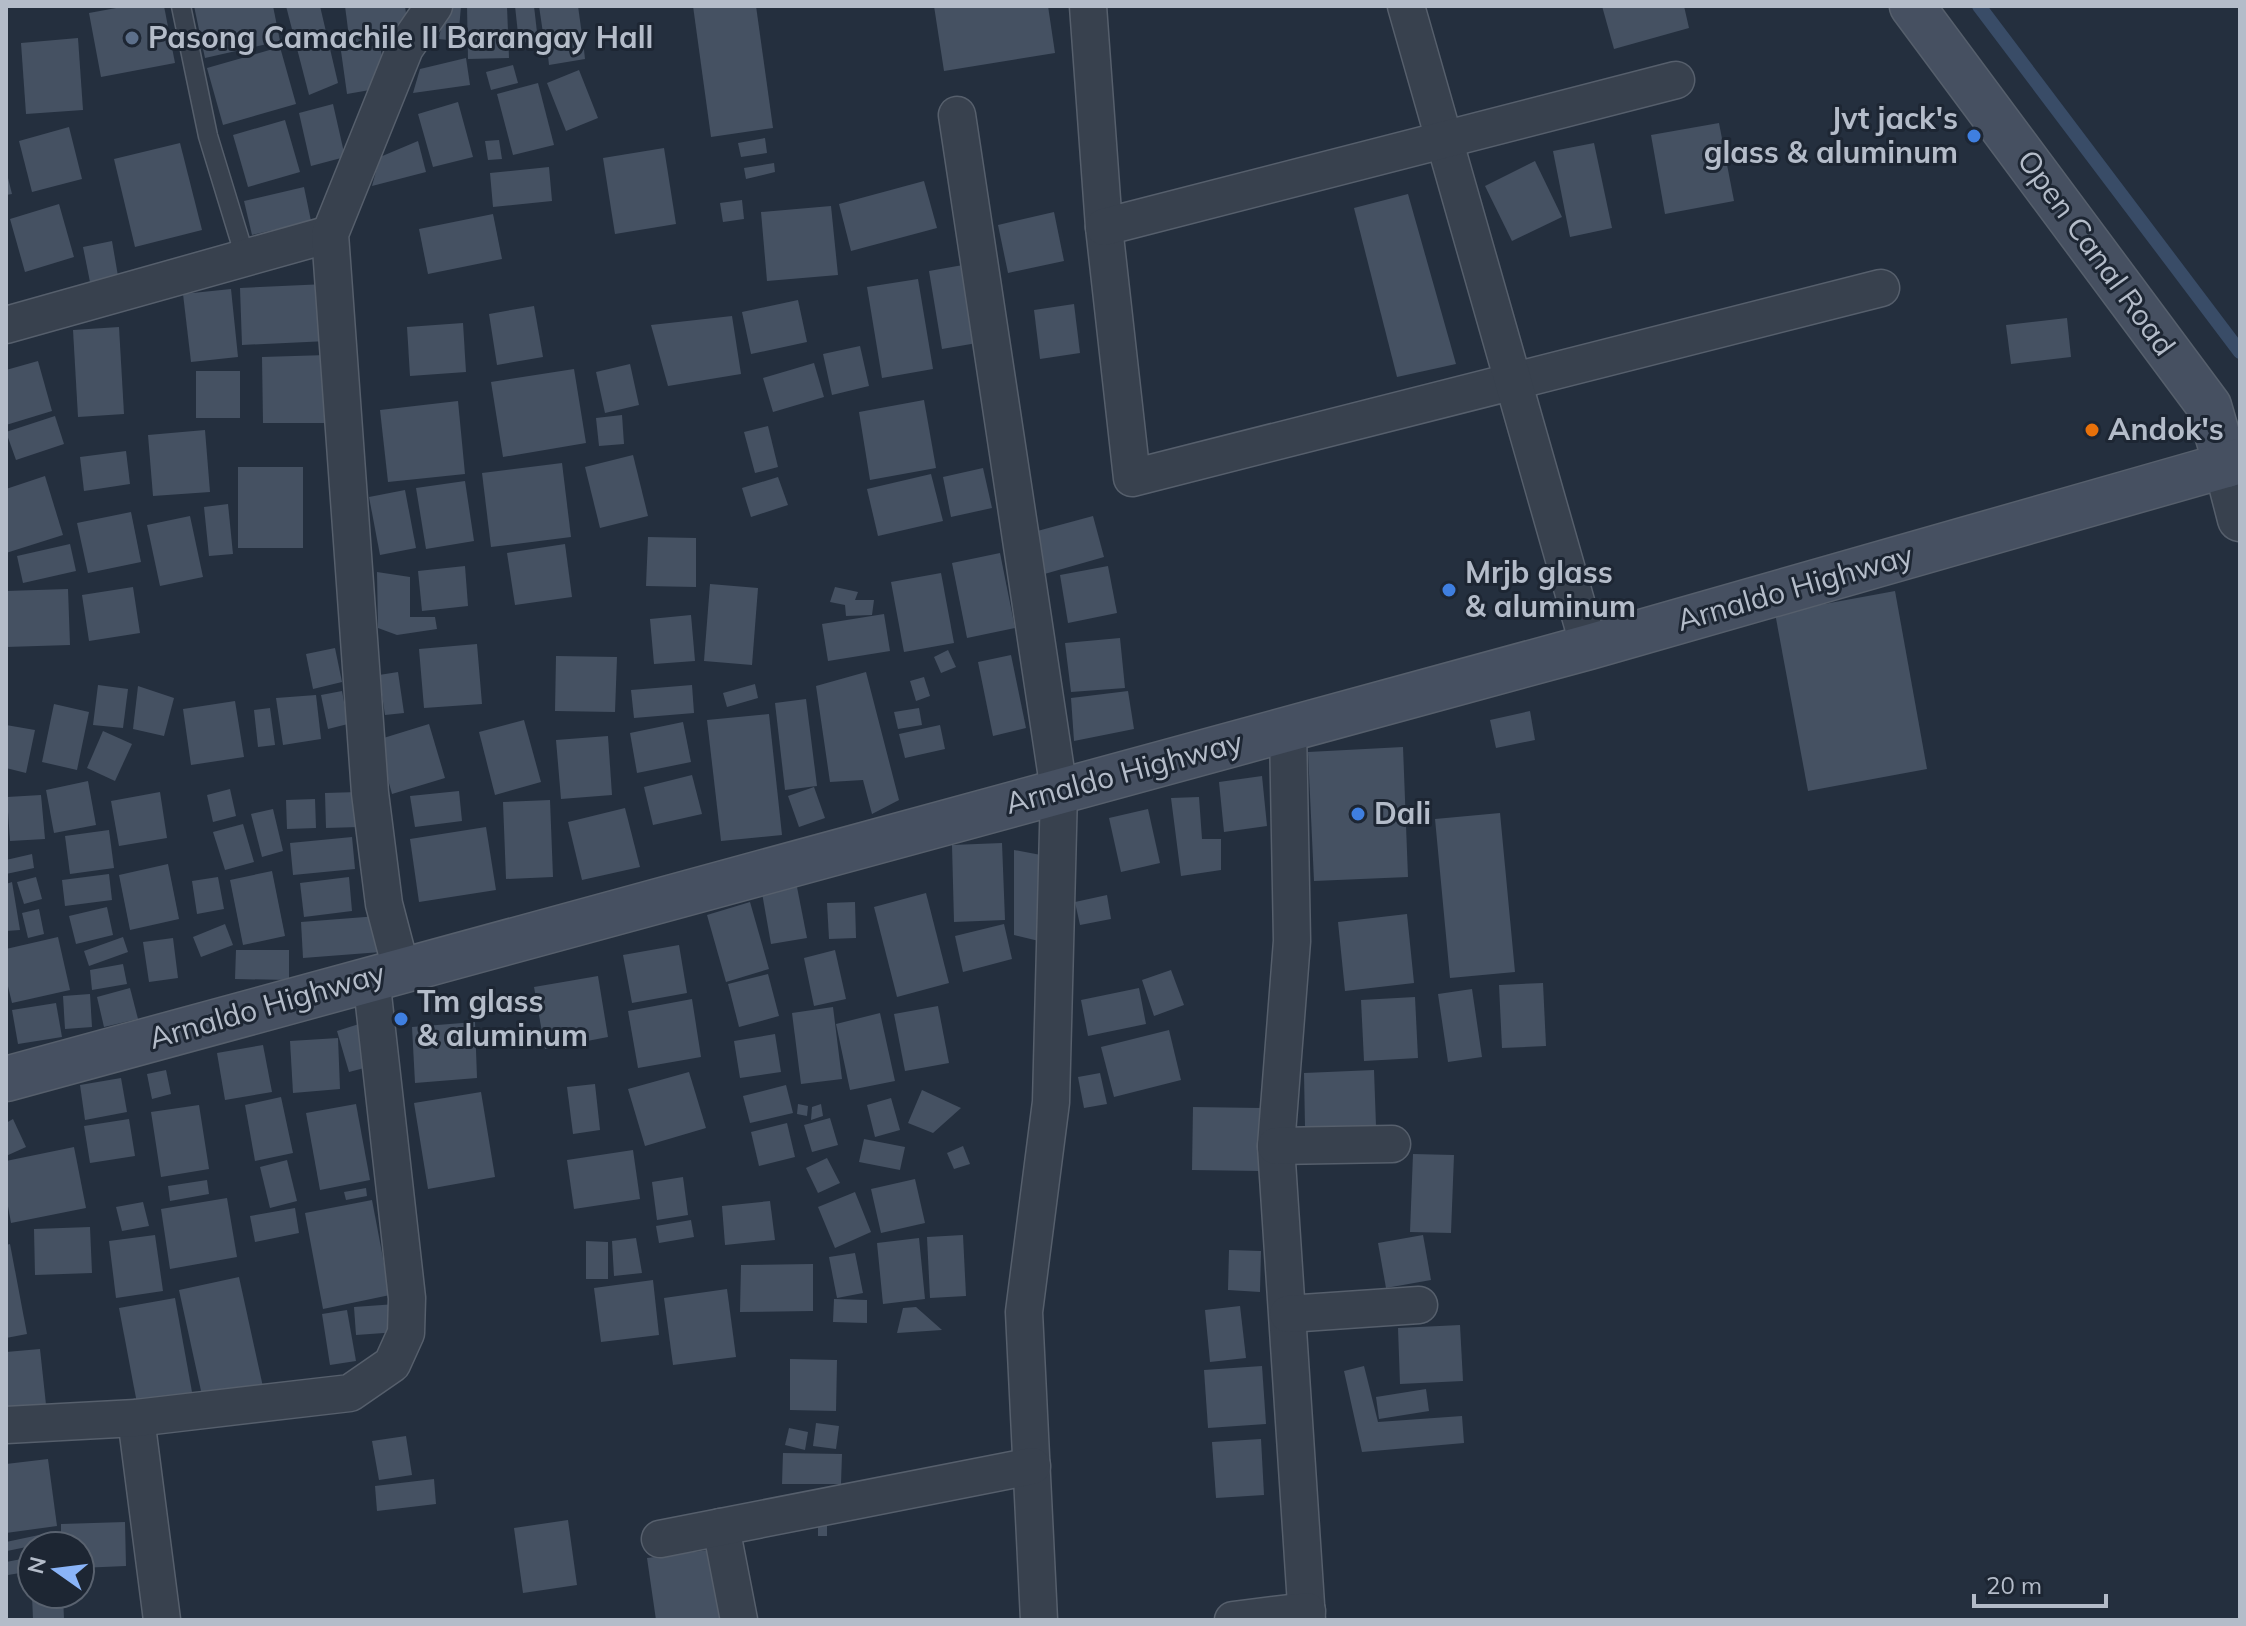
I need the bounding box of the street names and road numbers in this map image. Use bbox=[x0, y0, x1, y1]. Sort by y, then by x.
street label: Open Canal Road bbox=[2009, 142, 2184, 363]
street label: Arnaldo Highway bbox=[1672, 535, 1917, 639]
street label: Arnaldo Highway bbox=[1001, 722, 1246, 822]
street label: Arnaldo Highway bbox=[144, 953, 389, 1057]

